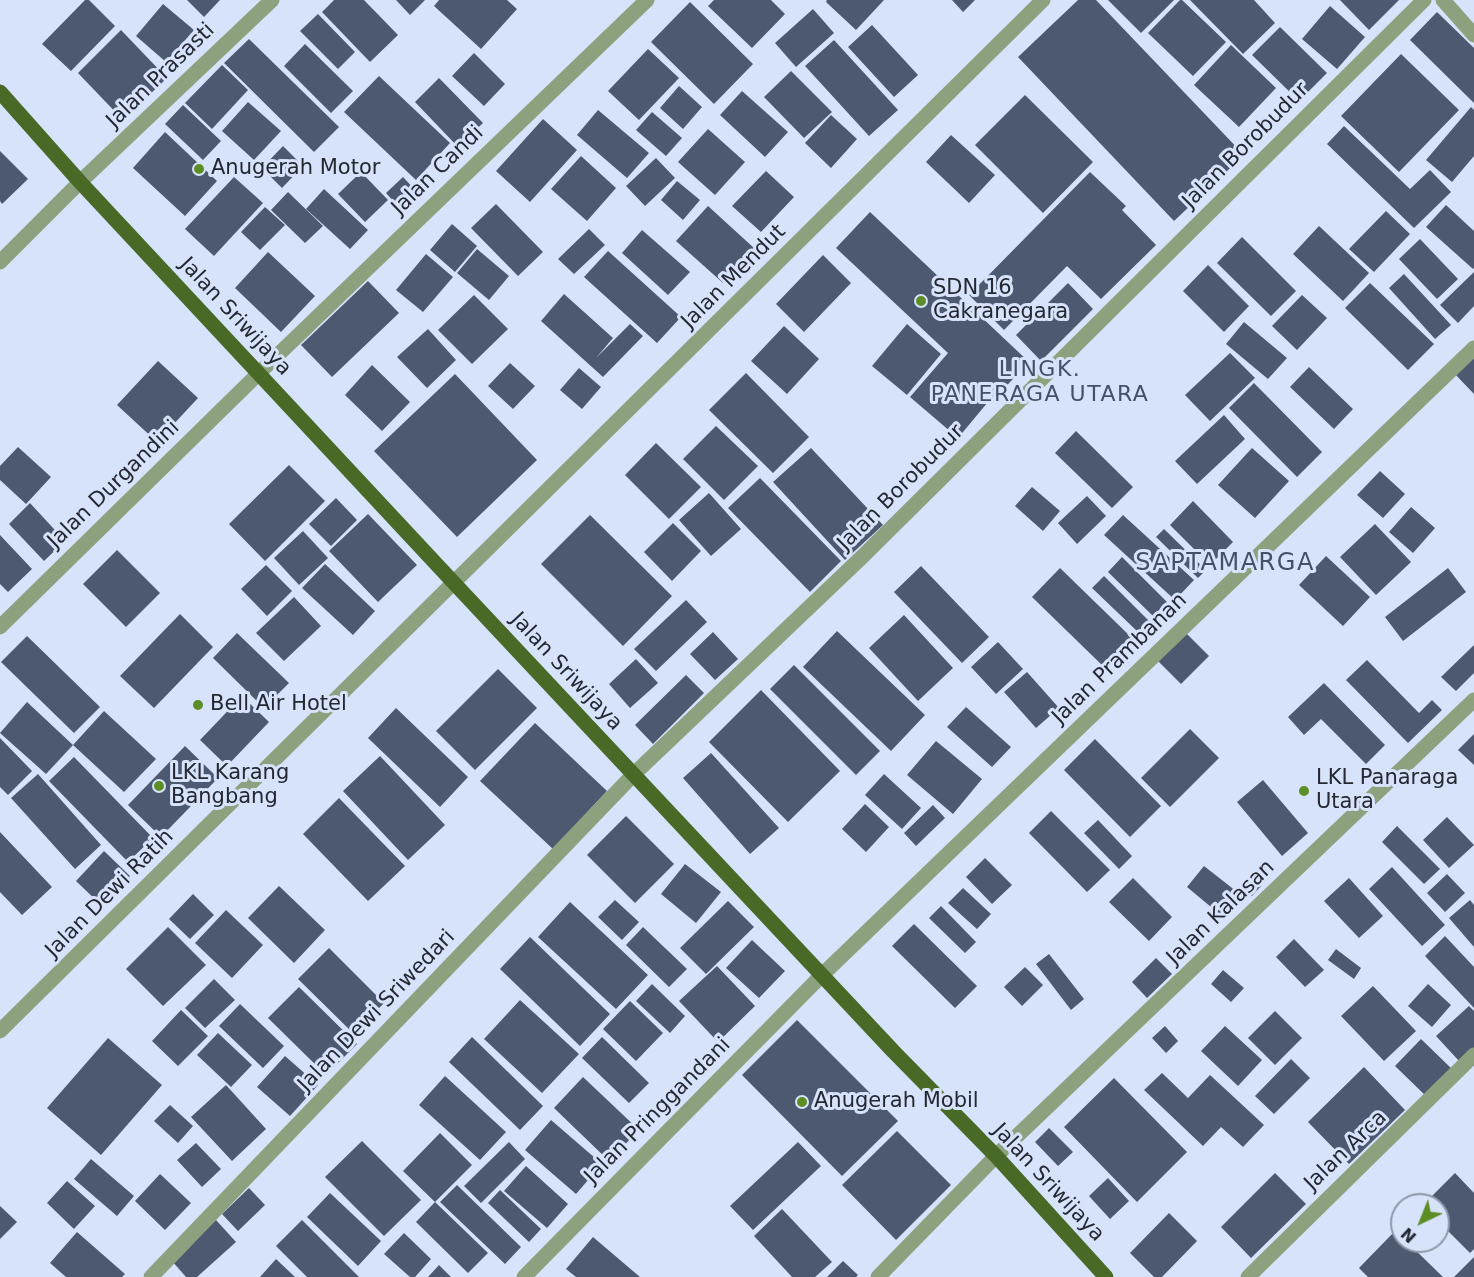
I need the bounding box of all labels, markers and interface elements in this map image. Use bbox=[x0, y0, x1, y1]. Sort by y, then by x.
street label: Jalan Prasasti bbox=[102, 18, 220, 134]
street label: Jalan Borobudur bbox=[1178, 78, 1314, 214]
street label: Jalan Candi bbox=[387, 121, 489, 221]
place label: Anugerah Motor bbox=[211, 156, 380, 182]
marker: Anugerah Motor bbox=[192, 162, 206, 176]
street label: Jalan Mendut bbox=[677, 220, 791, 334]
street label: Jalan Sriwijaya bbox=[174, 253, 296, 381]
place label: SDN 16 Cakranegara bbox=[933, 276, 1068, 326]
marker: SDN 16 Cakranegara bbox=[914, 294, 928, 308]
district label: LINGK. PANERAGA UTARA bbox=[931, 357, 1149, 408]
street label: Jalan Durgandini bbox=[43, 416, 185, 554]
street label: Jalan Borobudur bbox=[833, 420, 969, 556]
district label: SAPTAMARGA bbox=[1135, 550, 1315, 578]
street label: Jalan Prambanan bbox=[1047, 588, 1193, 730]
street label: Jalan Sriwijaya bbox=[505, 608, 627, 736]
place label: Bell Air Hotel bbox=[210, 692, 347, 718]
marker: Bell Air Hotel bbox=[191, 698, 205, 712]
place label: LKL Karang Bangbang bbox=[171, 761, 289, 811]
place label: LKL Panaraga Utara bbox=[1316, 766, 1458, 816]
marker: LKL Karang Bangbang bbox=[152, 779, 166, 793]
marker: LKL Panaraga Utara bbox=[1297, 784, 1311, 798]
street label: Jalan Dewi Ratih bbox=[41, 825, 179, 963]
street label: Jalan Kalasan bbox=[1162, 855, 1280, 971]
street label: Jalan Dewi Sriwedari bbox=[293, 925, 461, 1097]
street label: Jalan Pringgandani bbox=[580, 1033, 736, 1189]
place label: Anugerah Mobil bbox=[814, 1089, 979, 1115]
marker: Anugerah Mobil bbox=[795, 1095, 809, 1109]
street label: Jalan Arca bbox=[1300, 1106, 1392, 1196]
street label: Jalan Sriwijaya bbox=[987, 1119, 1109, 1247]
north arrow bbox=[1390, 1193, 1450, 1253]
text: N bbox=[1397, 1224, 1420, 1247]

